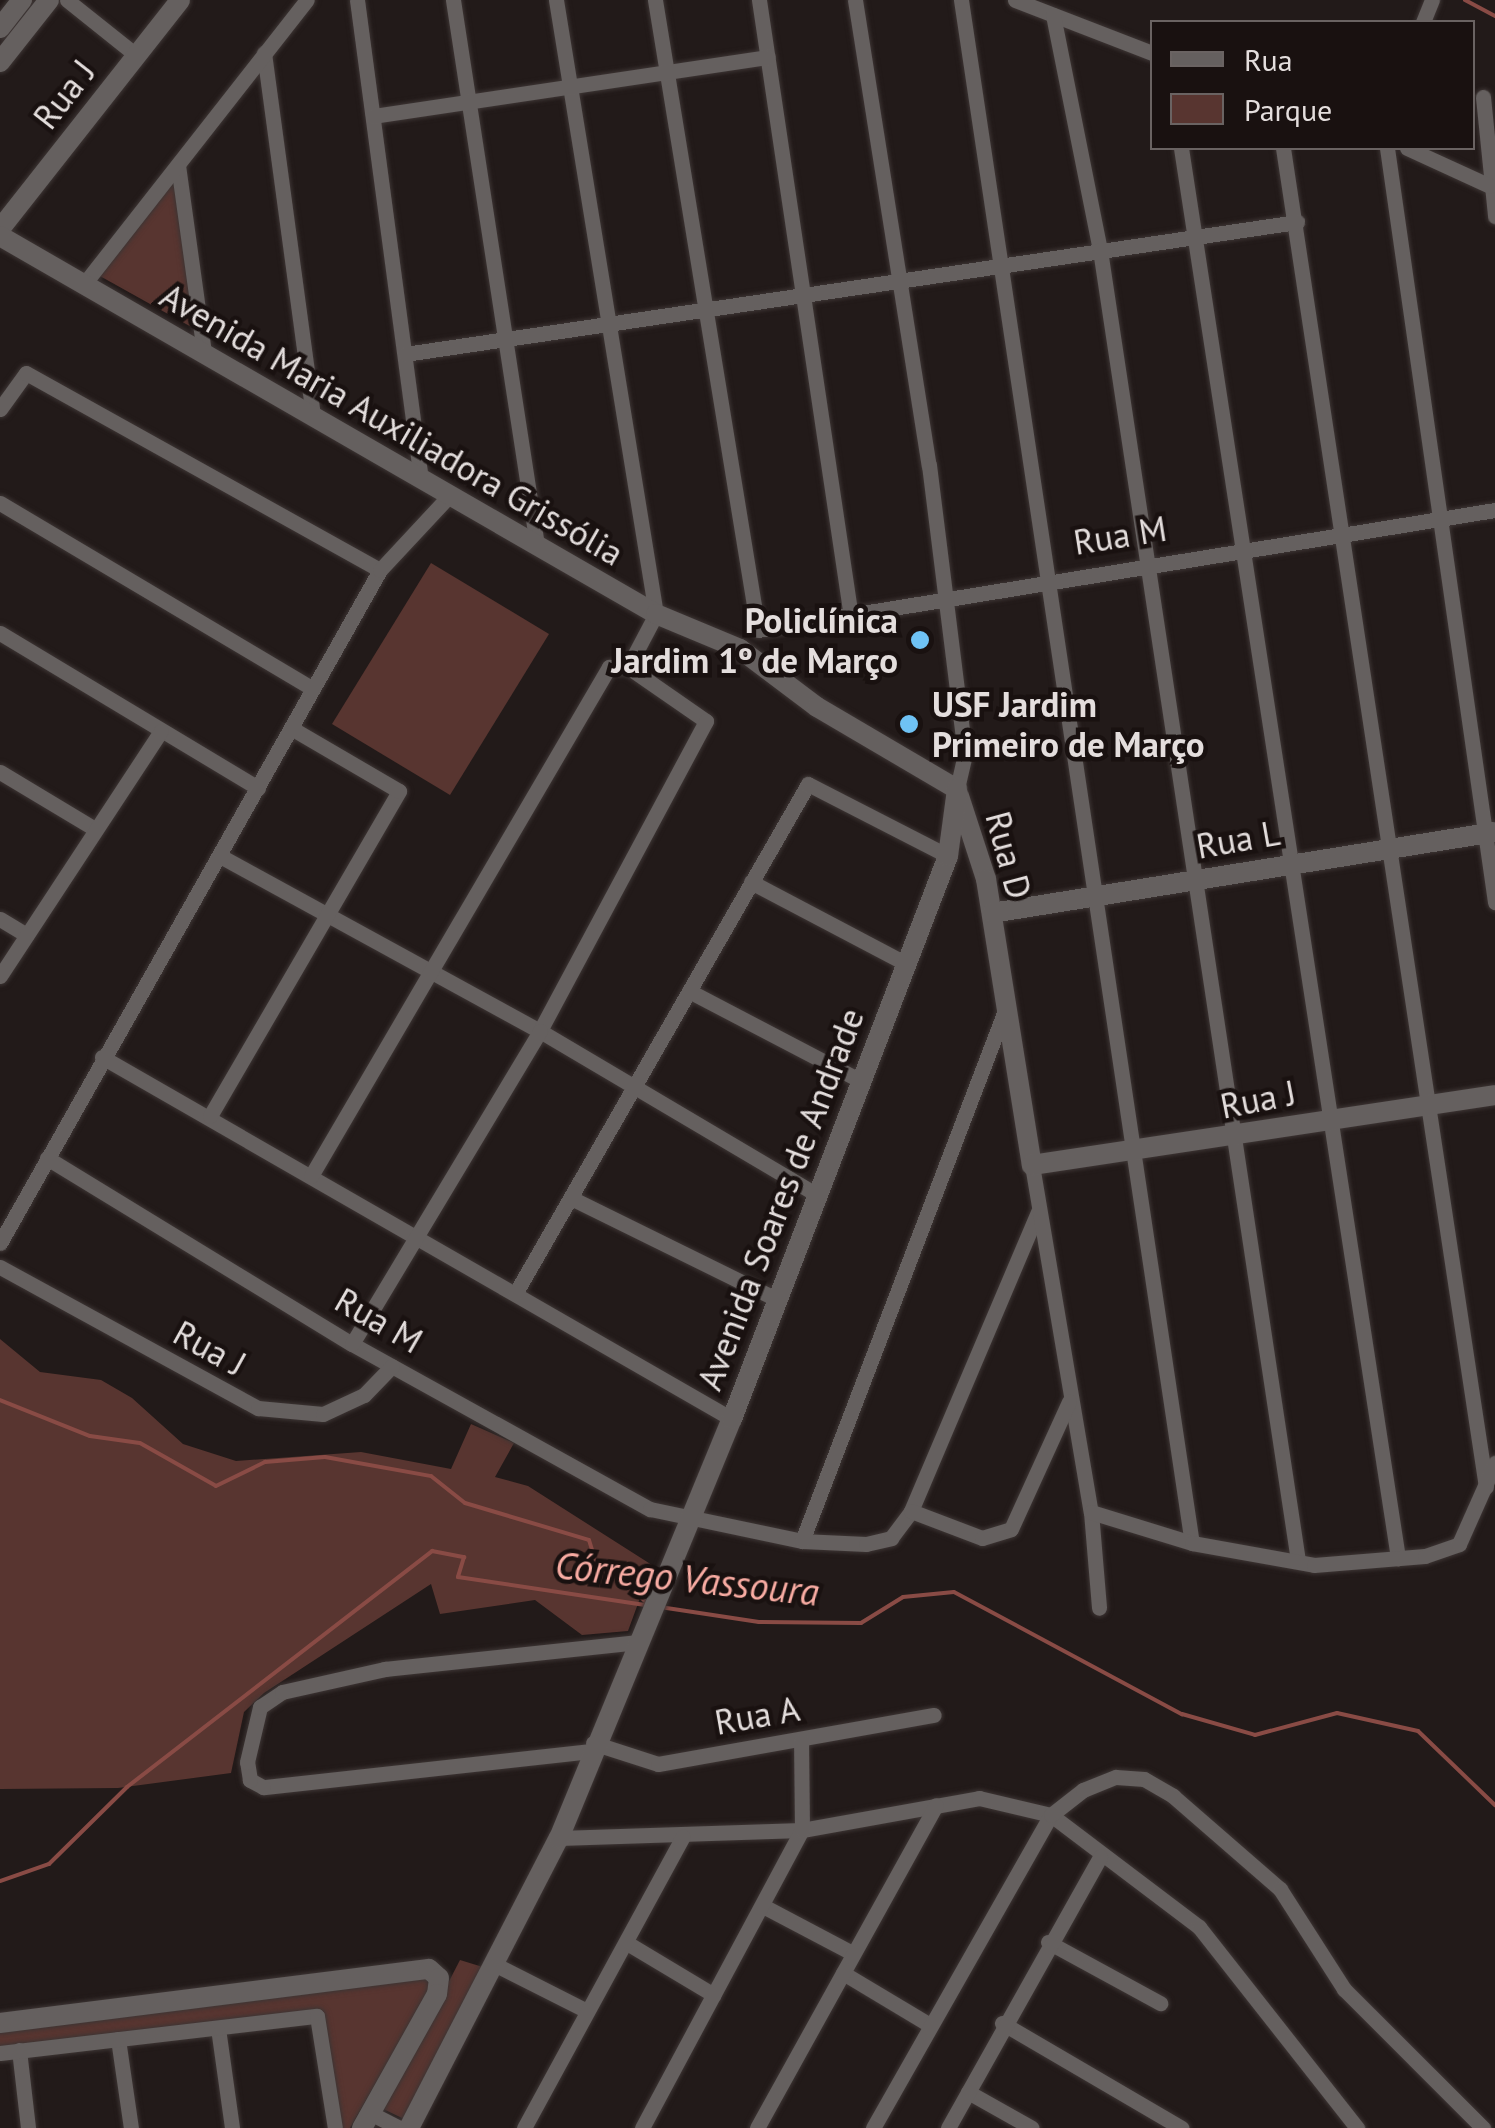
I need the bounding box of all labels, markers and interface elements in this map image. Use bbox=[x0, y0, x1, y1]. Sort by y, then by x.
legend bbox=[1150, 20, 1475, 150]
text: Rua bbox=[1244, 40, 1293, 79]
street label: Rua J bbox=[24, 51, 104, 137]
text: Parque bbox=[1244, 90, 1332, 129]
street label: Avenida Maria Auxiliadora Grissólia bbox=[153, 274, 631, 574]
street label: Rua M bbox=[1070, 507, 1170, 563]
place label: Policlínica Jardim 1º de Março bbox=[611, 599, 898, 681]
marker: Policlínica Jardim 1º de Março bbox=[907, 627, 933, 653]
place label: USF Jardim Primeiro de Março bbox=[932, 683, 1205, 765]
marker: USF Jardim Primeiro de Março bbox=[896, 711, 922, 737]
street label: Rua D bbox=[977, 807, 1041, 903]
street label: Rua L bbox=[1193, 811, 1283, 867]
street label: Avenida Soares de Andrade bbox=[688, 1002, 872, 1396]
street label: Rua J bbox=[1217, 1071, 1299, 1127]
street label: Rua M bbox=[328, 1278, 430, 1362]
street label: Rua J bbox=[166, 1311, 254, 1385]
water label: Córrego Vassoura bbox=[552, 1541, 822, 1615]
street label: Rua A bbox=[711, 1687, 803, 1743]

